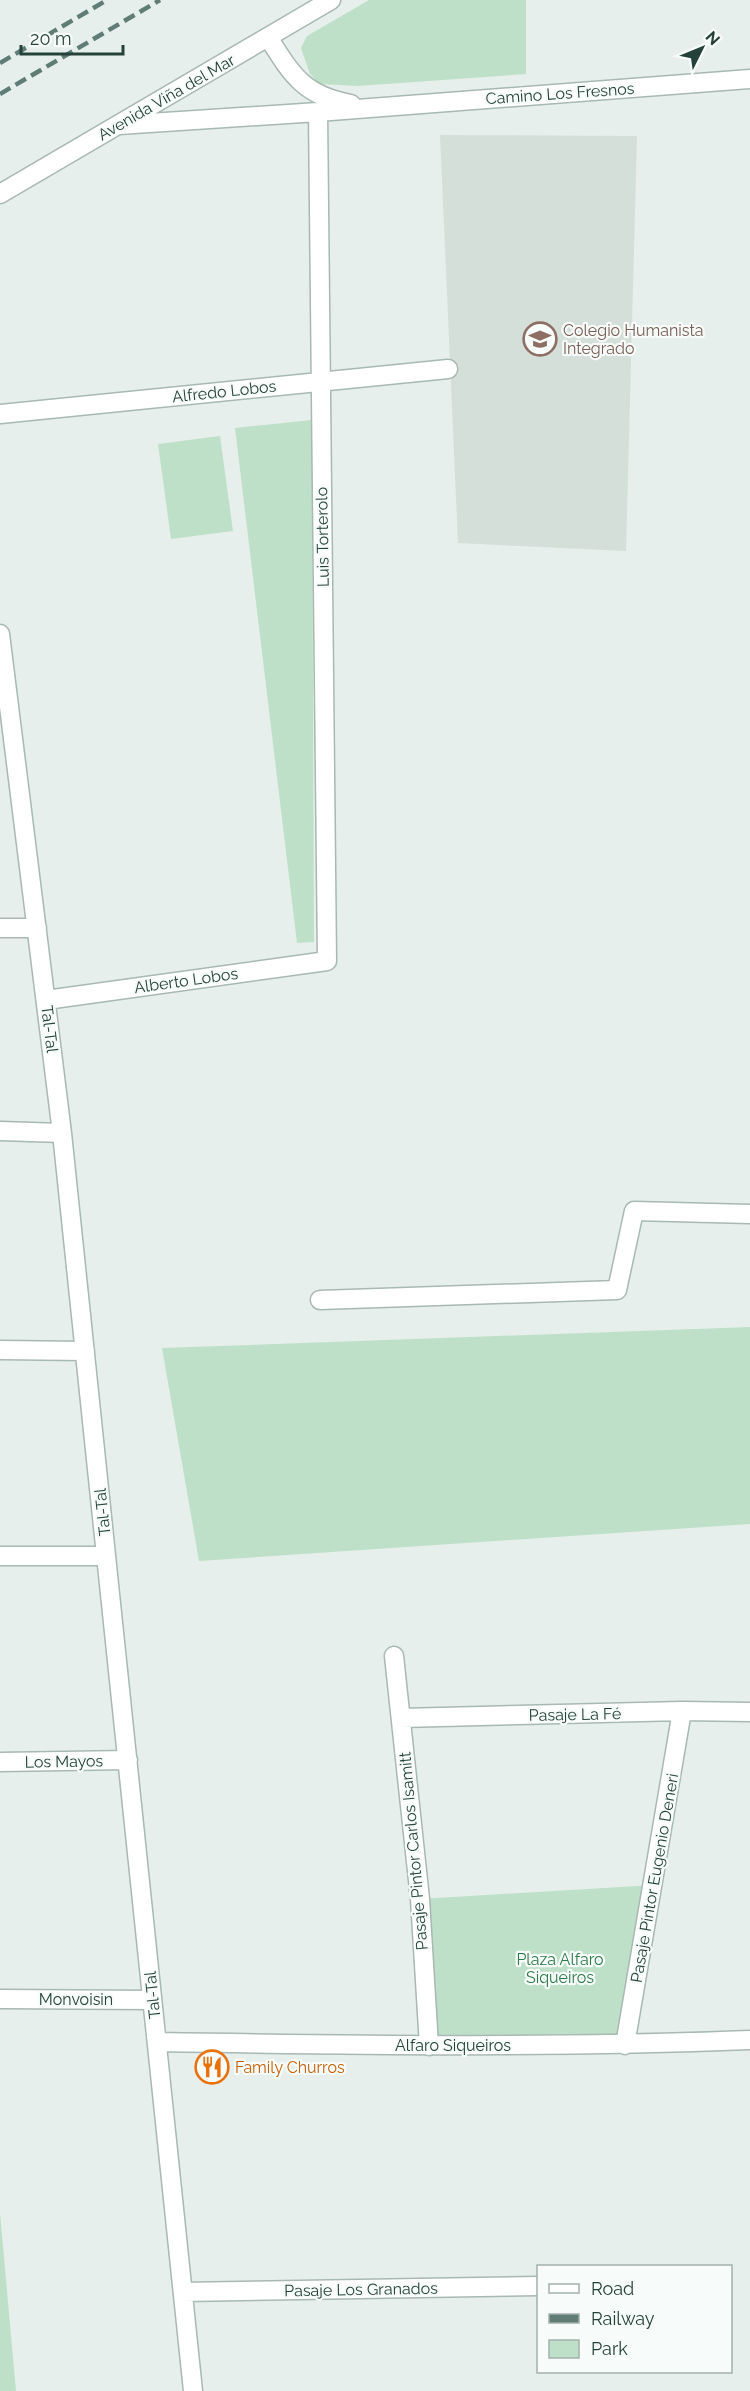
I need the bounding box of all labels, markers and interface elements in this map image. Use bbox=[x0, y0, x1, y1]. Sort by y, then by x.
scale bar bbox=[21, 18, 123, 56]
north arrow bbox=[672, 18, 732, 78]
text: N bbox=[701, 27, 724, 49]
text: 20 m bbox=[30, 28, 72, 49]
street label: Avenida Viña del Mar bbox=[94, 50, 238, 144]
street label: Camino Los Fresnos bbox=[485, 79, 635, 108]
school or university icon: Colegio Humanista Integrado bbox=[522, 321, 558, 357]
place label: Colegio Humanista Integrado bbox=[563, 321, 704, 358]
street label: Alfredo Lobos bbox=[171, 377, 277, 406]
street label: Luis Torterolo bbox=[312, 487, 333, 587]
street label: Alberto Lobos bbox=[133, 964, 239, 997]
street label: Tal-Tal bbox=[37, 1004, 62, 1055]
street label: Tal-Tal bbox=[90, 1487, 114, 1537]
street label: Pasaje La Fé bbox=[529, 1704, 621, 1725]
street label: Pasaje Pintor Carlos Isamitt bbox=[395, 1750, 432, 1951]
street label: Los Mayos bbox=[25, 1751, 104, 1772]
street label: Pasaje Pintor Eugenio Deneri bbox=[627, 1772, 682, 1984]
park label: Plaza Alfaro Siqueiros bbox=[516, 1950, 604, 1987]
street label: Tal-Tal bbox=[140, 1970, 164, 2020]
street label: Monvoisin bbox=[39, 1990, 113, 2009]
street label: Alfaro Siqueiros bbox=[395, 2036, 511, 2055]
restaurant icon: Family Churros bbox=[194, 2049, 230, 2085]
place label: Family Churros bbox=[235, 2058, 345, 2077]
legend bbox=[537, 2265, 732, 2373]
text: Road bbox=[591, 2278, 634, 2299]
street label: Pasaje Los Granados bbox=[284, 2279, 438, 2300]
text: Railway bbox=[591, 2308, 655, 2329]
text: Park bbox=[591, 2338, 628, 2359]

